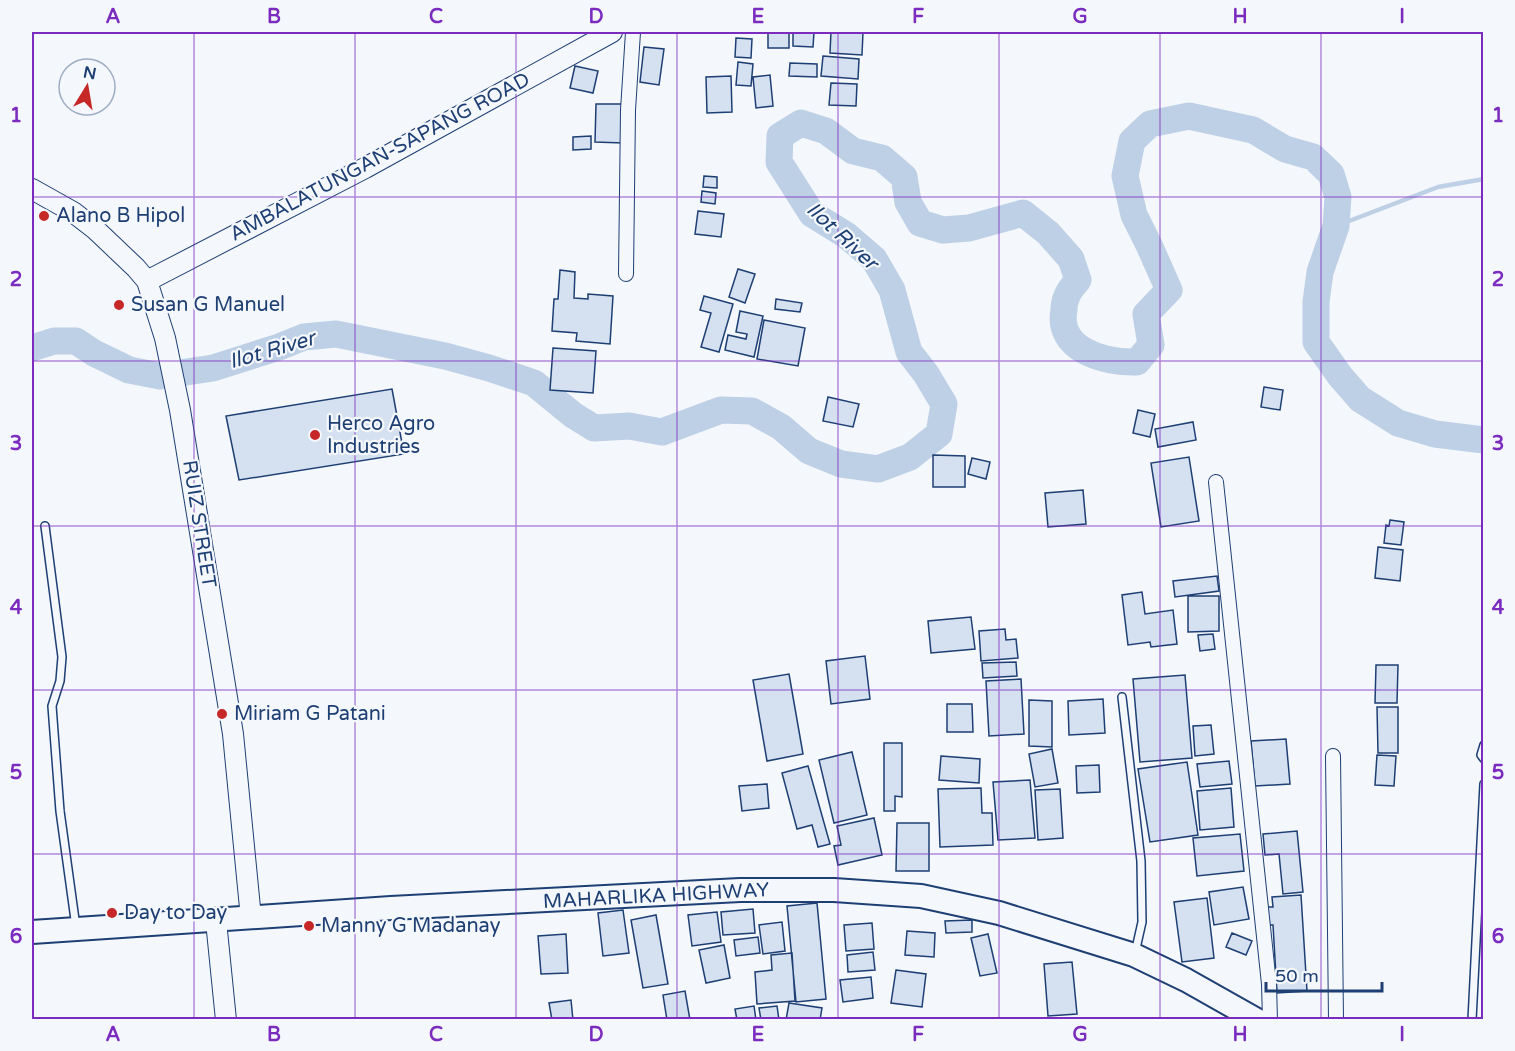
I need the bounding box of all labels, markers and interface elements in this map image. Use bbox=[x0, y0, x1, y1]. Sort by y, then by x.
text: A bbox=[106, 5, 121, 29]
text: B bbox=[267, 5, 281, 29]
text: C bbox=[429, 5, 443, 29]
text: D bbox=[588, 5, 604, 29]
text: E bbox=[752, 5, 765, 29]
text: F bbox=[912, 5, 924, 29]
text: G bbox=[1072, 5, 1088, 29]
text: H bbox=[1232, 5, 1248, 29]
text: I bbox=[1399, 5, 1405, 29]
north arrow bbox=[57, 57, 117, 117]
text: N bbox=[81, 62, 98, 84]
street label: AMBALATUNGAN-SAPANG ROAD bbox=[226, 67, 534, 247]
text: 1 bbox=[10, 104, 22, 128]
text: 1 bbox=[1492, 104, 1504, 128]
water label: Ilot River bbox=[801, 197, 885, 277]
place label: Alano B Hipol bbox=[56, 204, 185, 228]
marker: Alano B Hipol bbox=[37, 209, 51, 223]
text: 2 bbox=[10, 268, 22, 292]
text: 2 bbox=[1492, 268, 1504, 292]
place label: Susan G Manuel bbox=[131, 293, 285, 317]
marker: Susan G Manuel bbox=[112, 298, 126, 312]
water label: Ilot River bbox=[226, 325, 321, 374]
place label: Herco Agro Industries bbox=[327, 412, 435, 459]
marker: Herco Agro Industries bbox=[308, 428, 322, 442]
text: 3 bbox=[10, 432, 22, 456]
text: 3 bbox=[1492, 432, 1504, 456]
street label: RUIZ STREET bbox=[177, 459, 221, 589]
text: 4 bbox=[10, 596, 23, 620]
text: 4 bbox=[1492, 596, 1505, 620]
place label: Miriam G Patani bbox=[234, 702, 386, 726]
marker: Miriam G Patani bbox=[215, 707, 229, 721]
text: 5 bbox=[10, 761, 22, 785]
text: 5 bbox=[1492, 761, 1504, 785]
street label: MAHARLIKA HIGHWAY bbox=[542, 878, 770, 914]
place label: Day to Day bbox=[124, 901, 228, 925]
marker: Day to Day bbox=[105, 906, 119, 920]
place label: Manny G Madanay bbox=[321, 914, 501, 938]
marker: Manny G Madanay bbox=[302, 919, 316, 933]
text: 6 bbox=[10, 925, 22, 949]
text: 6 bbox=[1492, 925, 1504, 949]
scale bar bbox=[1266, 955, 1382, 993]
text: 50 m bbox=[1275, 965, 1319, 987]
text: A bbox=[106, 1023, 121, 1047]
text: B bbox=[267, 1023, 281, 1047]
text: C bbox=[429, 1023, 443, 1047]
text: D bbox=[588, 1023, 604, 1047]
text: E bbox=[752, 1023, 765, 1047]
text: F bbox=[912, 1023, 924, 1047]
text: G bbox=[1072, 1023, 1088, 1047]
text: H bbox=[1232, 1023, 1248, 1047]
text: I bbox=[1399, 1023, 1405, 1047]

